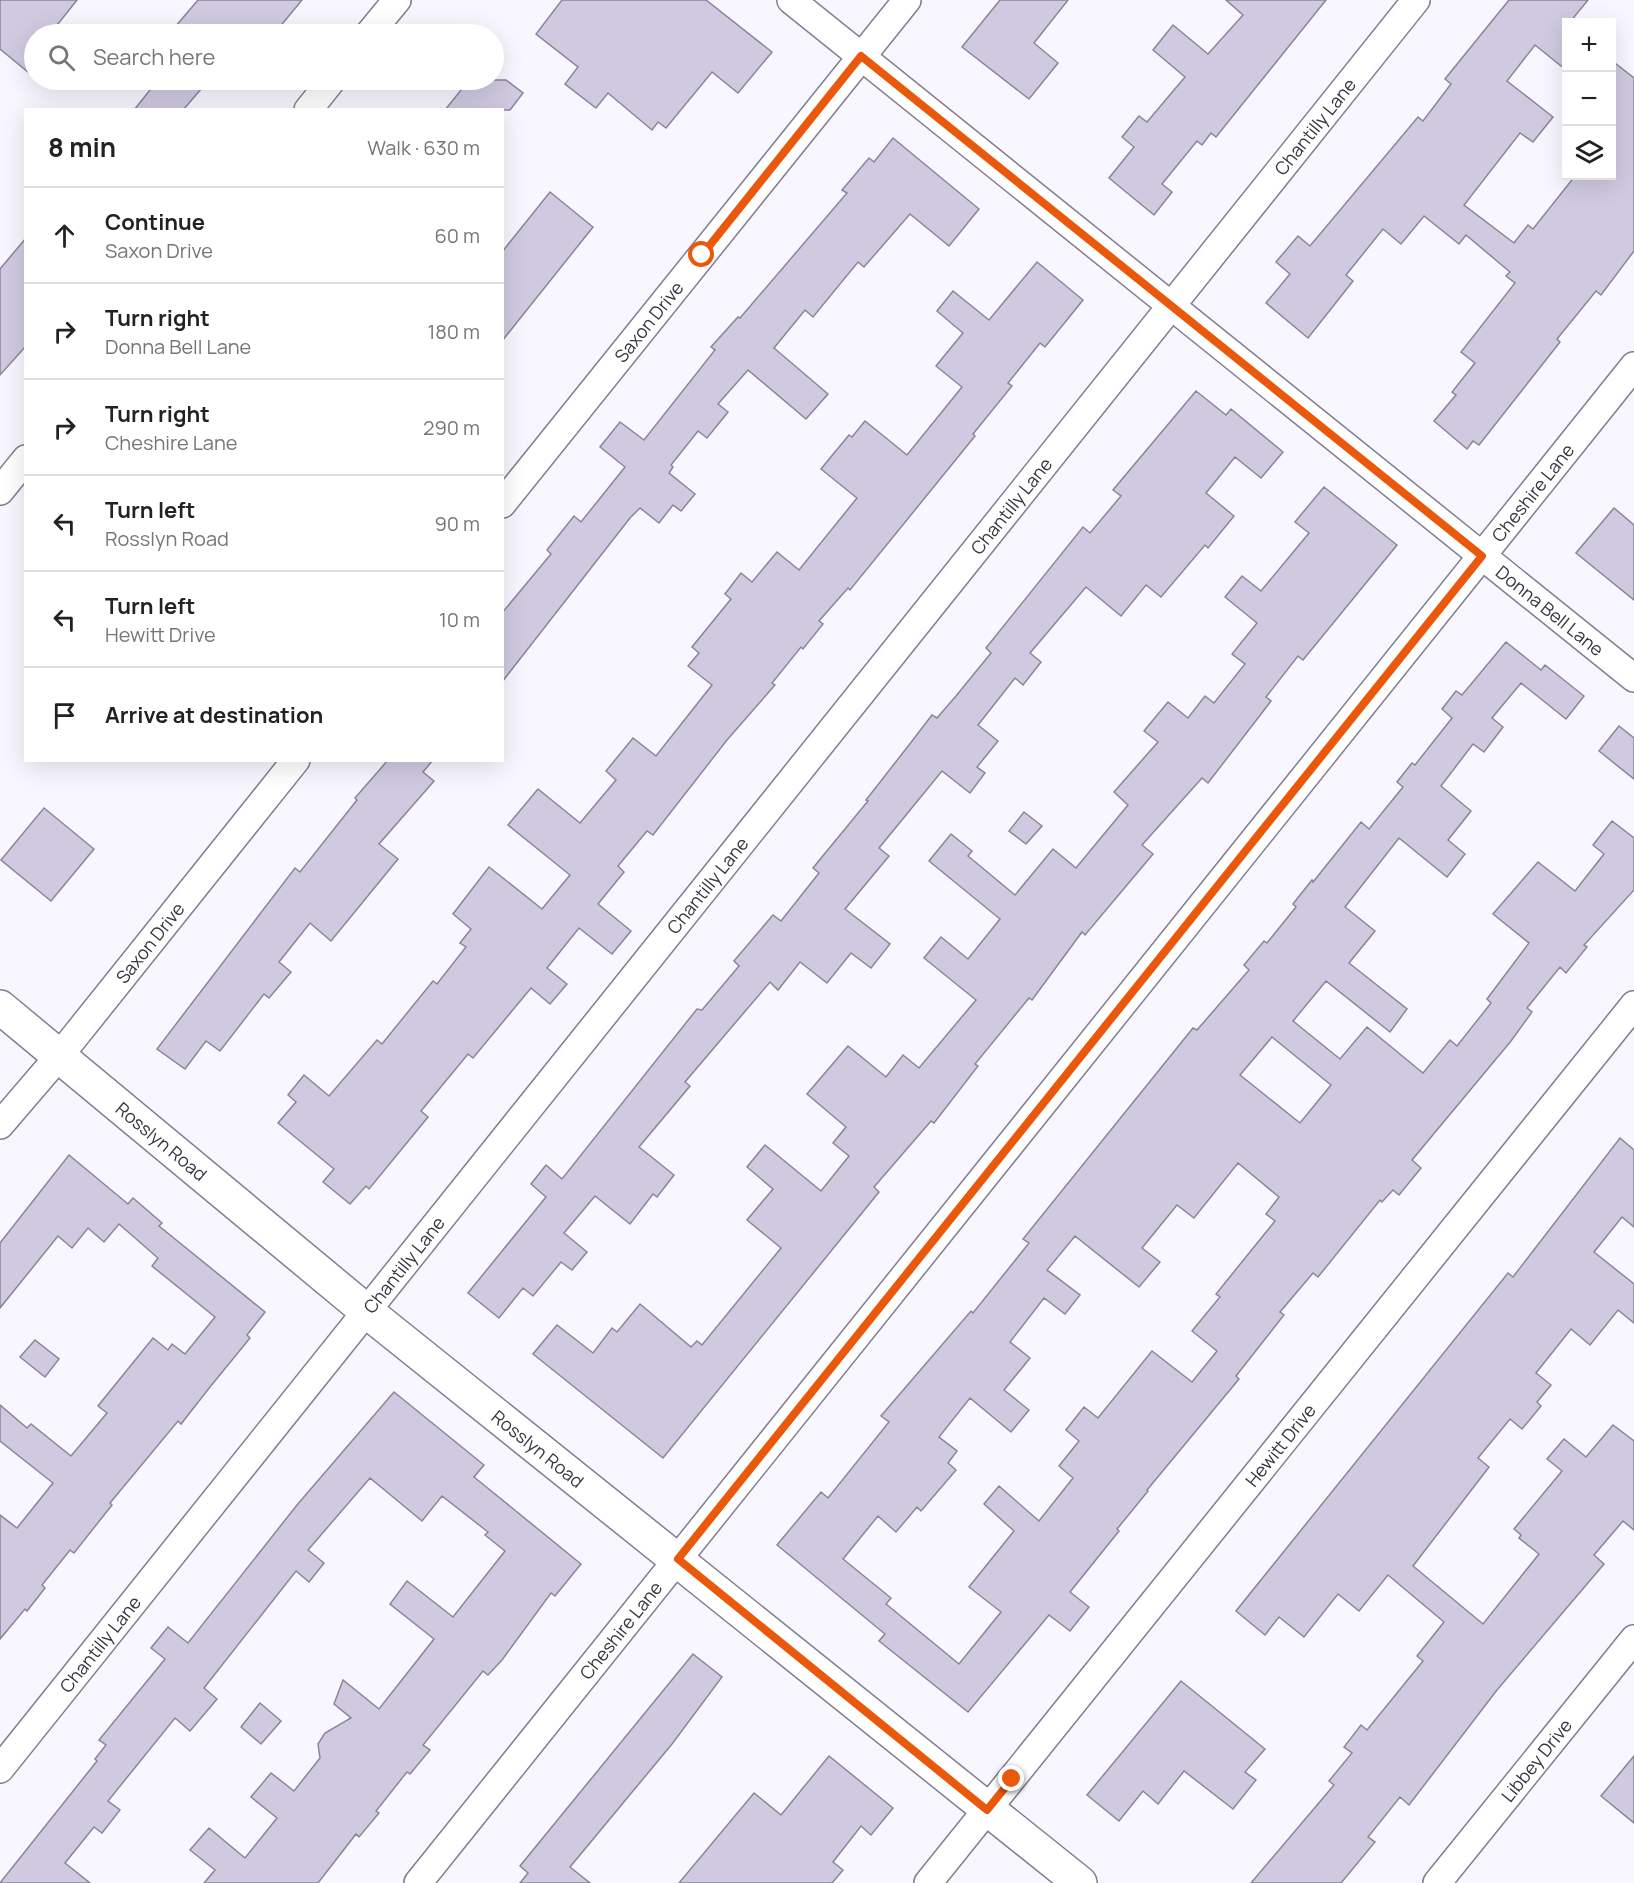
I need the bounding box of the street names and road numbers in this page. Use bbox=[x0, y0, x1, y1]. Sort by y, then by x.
street label: Chantilly Lane bbox=[1269, 73, 1361, 180]
street label: Saxon Drive bbox=[609, 276, 688, 367]
street label: Cheshire Lane bbox=[1486, 439, 1579, 547]
street label: Chantilly Lane bbox=[965, 452, 1057, 559]
street label: Donna Bell Lane bbox=[1491, 560, 1609, 661]
street label: Chantilly Lane bbox=[661, 832, 754, 939]
street label: Saxon Drive bbox=[110, 897, 190, 988]
street label: Rosslyn Road bbox=[111, 1096, 212, 1186]
street label: Chantilly Lane bbox=[358, 1211, 450, 1318]
street label: Hewitt Drive bbox=[1240, 1399, 1321, 1491]
street label: Rosslyn Road bbox=[487, 1404, 589, 1493]
street label: Cheshire Lane bbox=[574, 1576, 667, 1684]
street label: Chantilly Lane bbox=[54, 1591, 146, 1697]
street label: Libbey Drive bbox=[1495, 1714, 1577, 1807]

